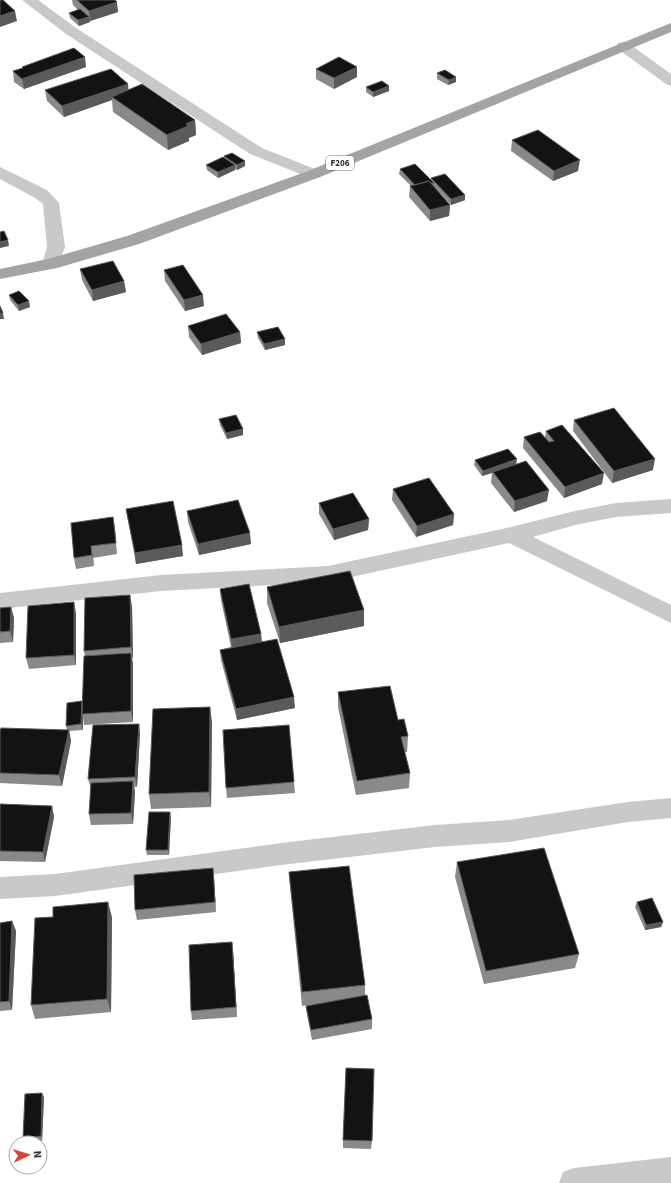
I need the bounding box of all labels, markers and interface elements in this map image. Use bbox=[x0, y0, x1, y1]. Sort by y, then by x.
road number: F206 bbox=[326, 156, 354, 170]
north arrow bbox=[8, 1135, 48, 1175]
text: N bbox=[30, 1150, 45, 1159]

